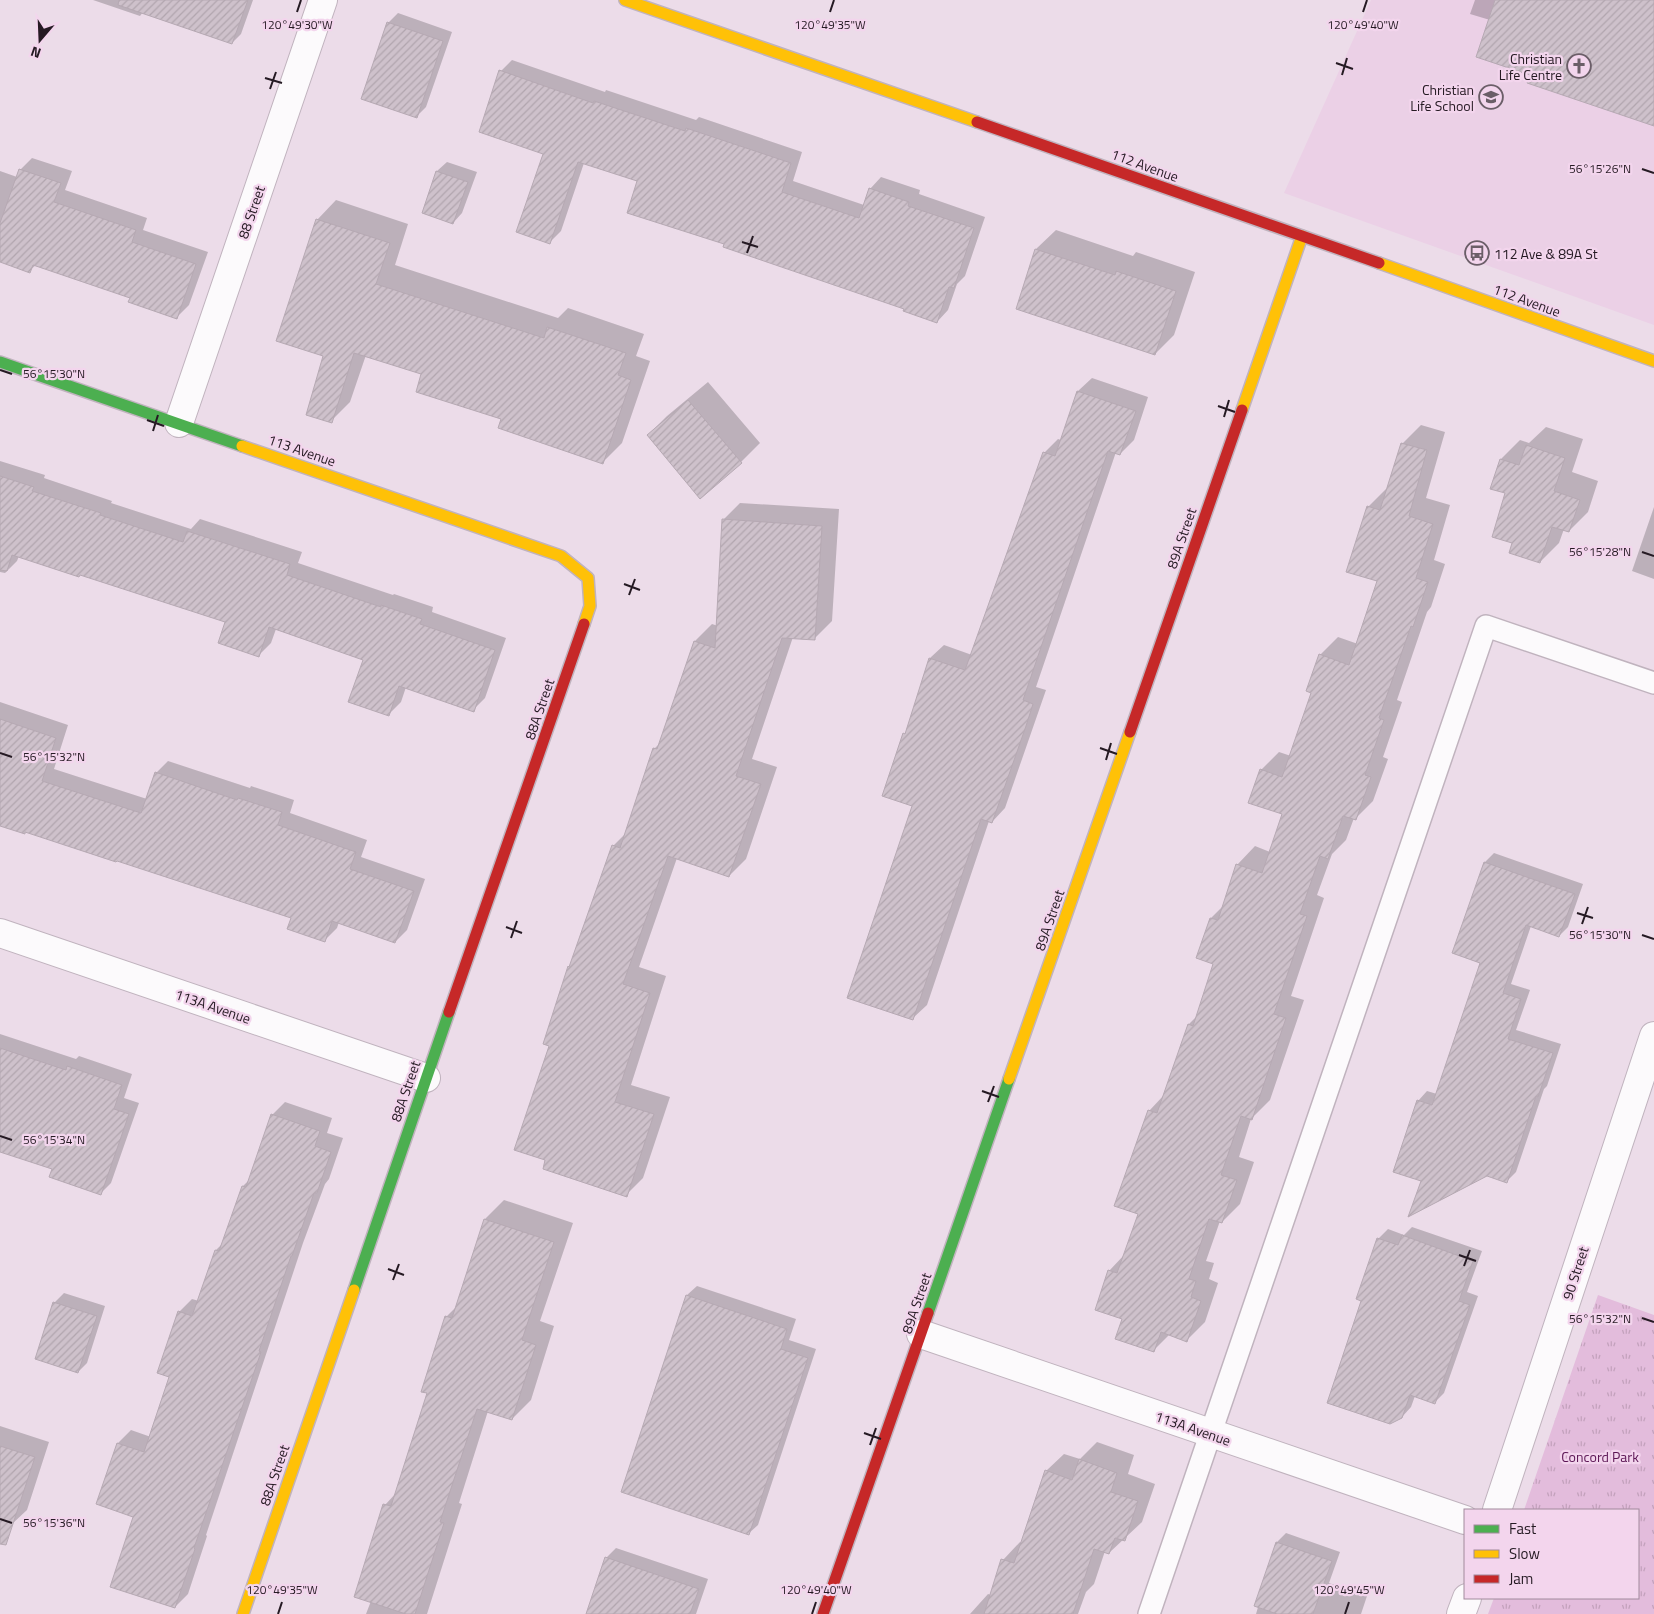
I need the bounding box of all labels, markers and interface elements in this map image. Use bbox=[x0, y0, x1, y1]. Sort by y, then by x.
north arrow bbox=[15, 15, 65, 65]
text: 120°49'30"W bbox=[261, 15, 333, 34]
text: 120°49'35"W bbox=[794, 15, 866, 34]
text: 120°49'40"W bbox=[1327, 15, 1399, 34]
text: N bbox=[28, 41, 44, 64]
place label: Christian Life Centre bbox=[1499, 48, 1562, 85]
church icon: Christian Life Centre bbox=[1566, 53, 1592, 79]
place label: Christian Life School bbox=[1410, 79, 1474, 116]
school or university icon: Christian Life School bbox=[1478, 84, 1504, 110]
street label: 112 Avenue bbox=[1108, 143, 1182, 187]
text: 56°15'26"N bbox=[1569, 159, 1631, 178]
street label: 88 Street bbox=[232, 183, 270, 241]
bus stop icon: 112 Ave & 89A St bbox=[1464, 240, 1490, 266]
place label: 112 Ave & 89A St bbox=[1494, 243, 1598, 264]
street label: 112 Avenue bbox=[1490, 278, 1564, 322]
text: 56°15'30"N bbox=[23, 364, 85, 383]
street label: 113 Avenue bbox=[265, 429, 339, 471]
street label: 89A Street bbox=[1161, 505, 1201, 571]
text: 56°15'28"N bbox=[1569, 542, 1631, 561]
street label: 88A Street bbox=[519, 676, 559, 742]
text: 56°15'32"N bbox=[23, 747, 85, 766]
street label: 89A Street bbox=[1029, 887, 1069, 953]
text: 56°15'30"N bbox=[1569, 925, 1631, 944]
street label: 113A Avenue bbox=[172, 983, 254, 1029]
street label: 88A Street bbox=[385, 1058, 425, 1124]
text: 56°15'34"N bbox=[23, 1130, 85, 1149]
street label: 90 Street bbox=[1557, 1244, 1593, 1302]
street label: 89A Street bbox=[896, 1270, 936, 1336]
text: 56°15'32"N bbox=[1569, 1309, 1631, 1328]
street label: 113A Avenue bbox=[1152, 1405, 1234, 1451]
street label: 88A Street bbox=[254, 1442, 294, 1508]
park label: Concord Park bbox=[1561, 1446, 1639, 1467]
legend bbox=[1464, 1509, 1639, 1599]
text: 56°15'36"N bbox=[23, 1513, 85, 1532]
text: Fast bbox=[1509, 1517, 1537, 1540]
text: Slow bbox=[1509, 1542, 1540, 1565]
text: Jam bbox=[1509, 1567, 1533, 1590]
text: 120°49'35"W bbox=[246, 1580, 318, 1599]
text: 120°49'40"W bbox=[780, 1580, 852, 1599]
text: 120°49'45"W bbox=[1313, 1580, 1385, 1599]

